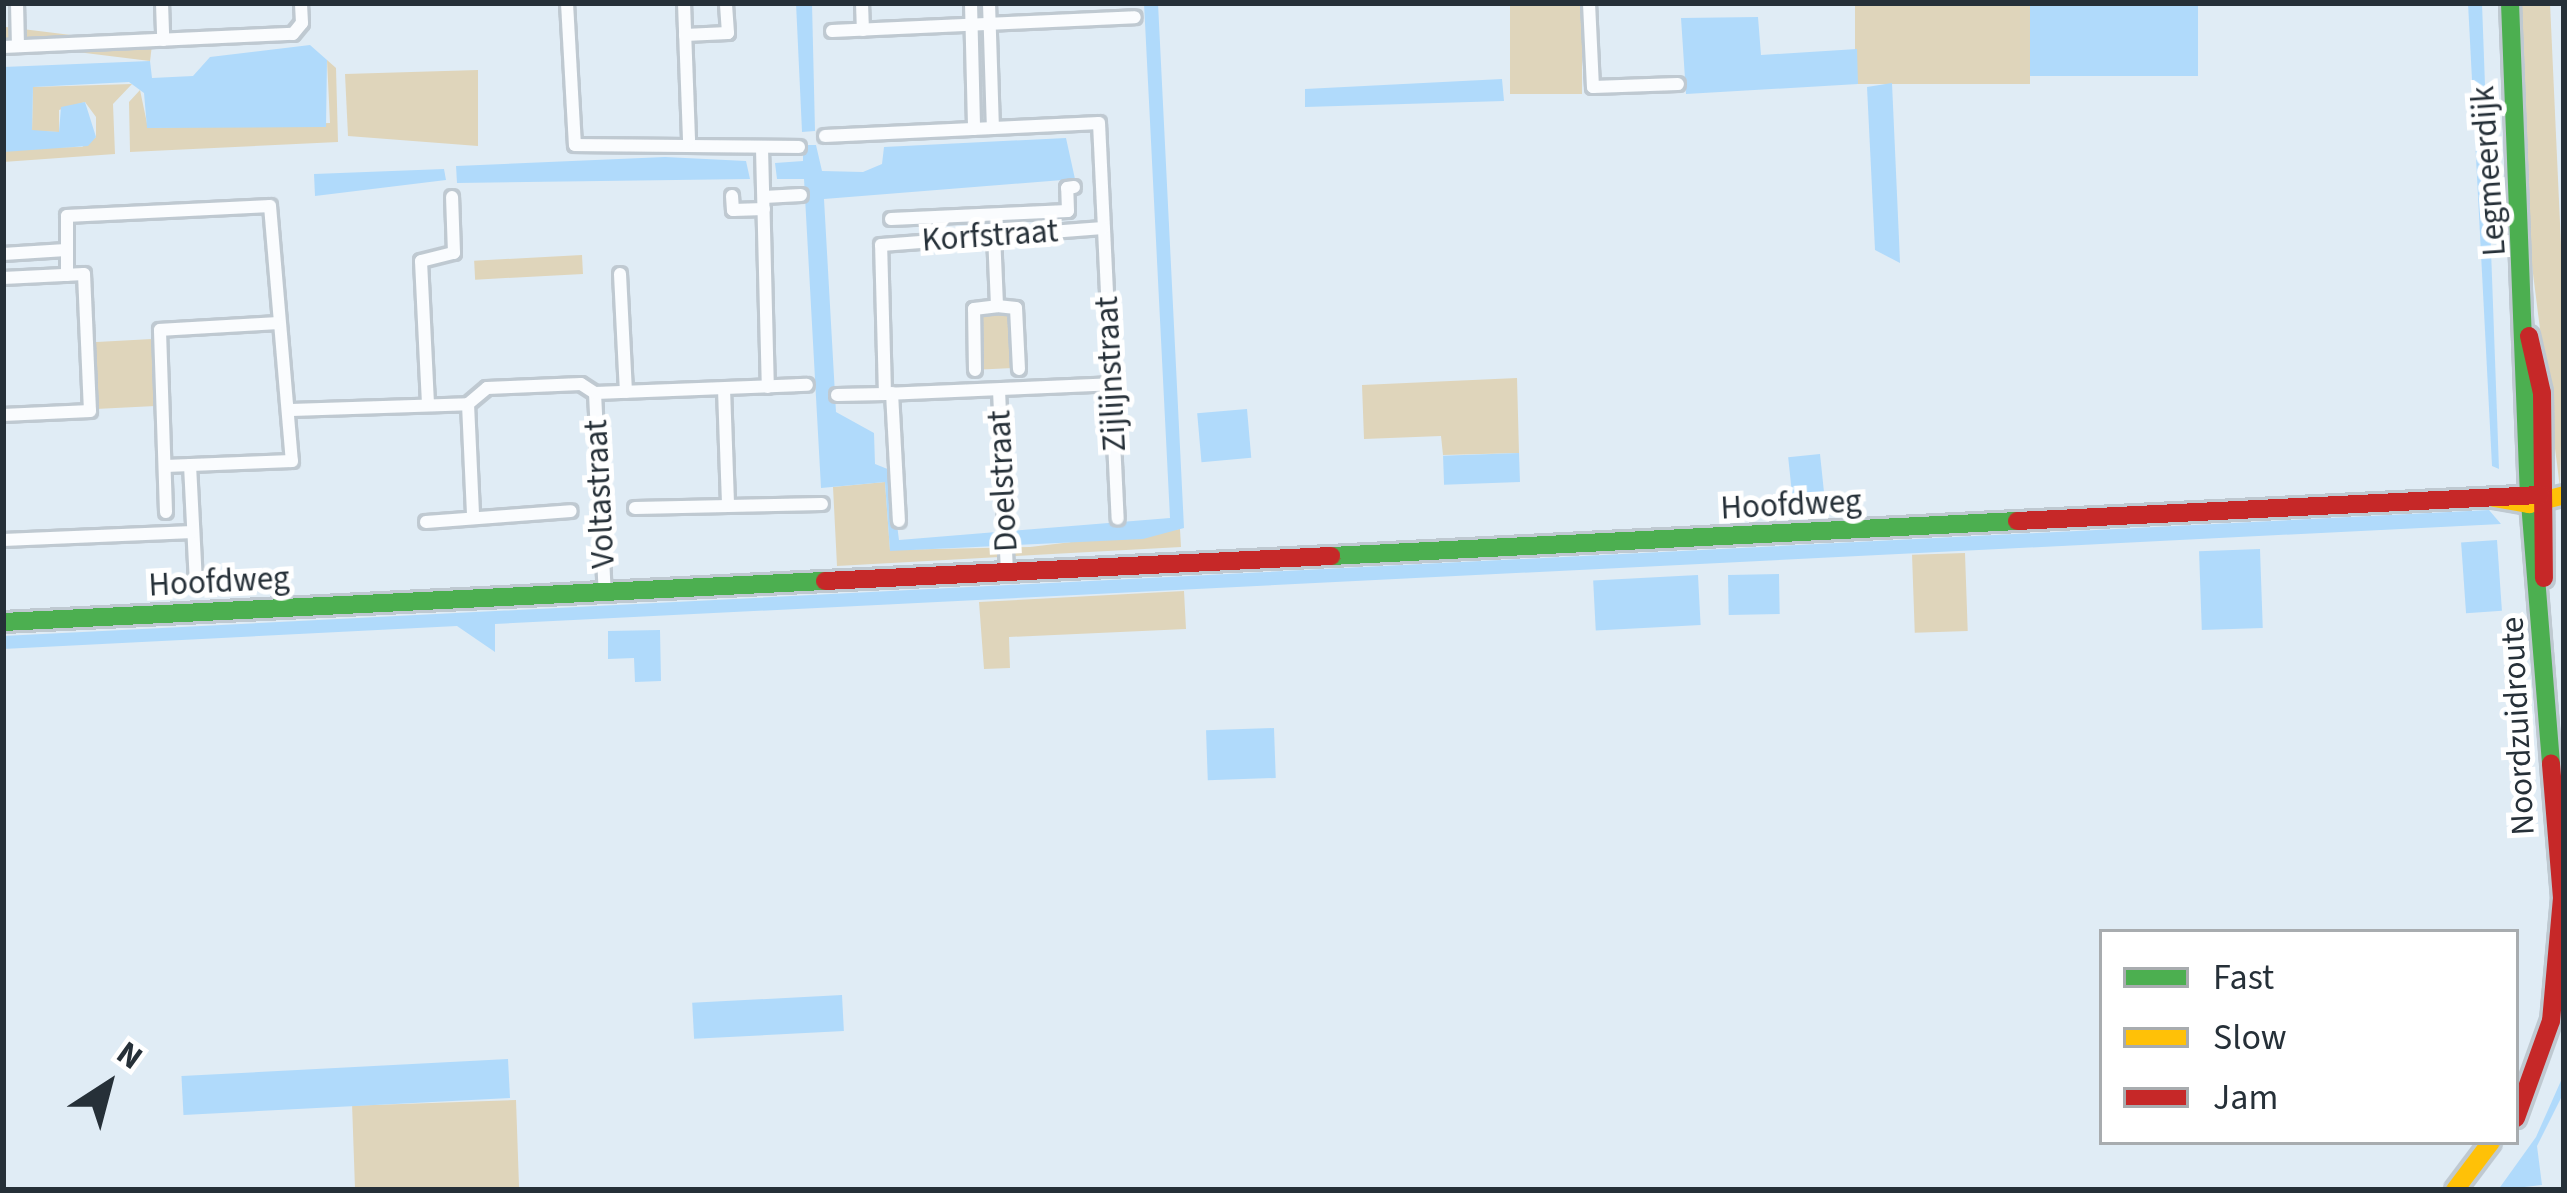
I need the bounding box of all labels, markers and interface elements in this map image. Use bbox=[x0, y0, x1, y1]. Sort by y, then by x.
street label: Legmeerdijk bbox=[2463, 85, 2515, 257]
street label: Korfstraat bbox=[920, 211, 1060, 261]
street label: Zijlijnstraat bbox=[1087, 295, 1135, 453]
street label: Doelstraat bbox=[980, 409, 1026, 553]
street label: Voltastraat bbox=[576, 419, 624, 569]
street label: Hoofdweg bbox=[1720, 482, 1862, 528]
street label: Hoofdweg bbox=[148, 559, 290, 605]
street label: Noordzuidroute bbox=[2493, 616, 2543, 836]
legend bbox=[2099, 929, 2519, 1145]
text: Fast bbox=[2213, 952, 2274, 1003]
text: Slow bbox=[2213, 1012, 2287, 1063]
north arrow bbox=[48, 1025, 168, 1145]
text: N bbox=[107, 1030, 152, 1081]
text: Jam bbox=[2213, 1072, 2278, 1123]

